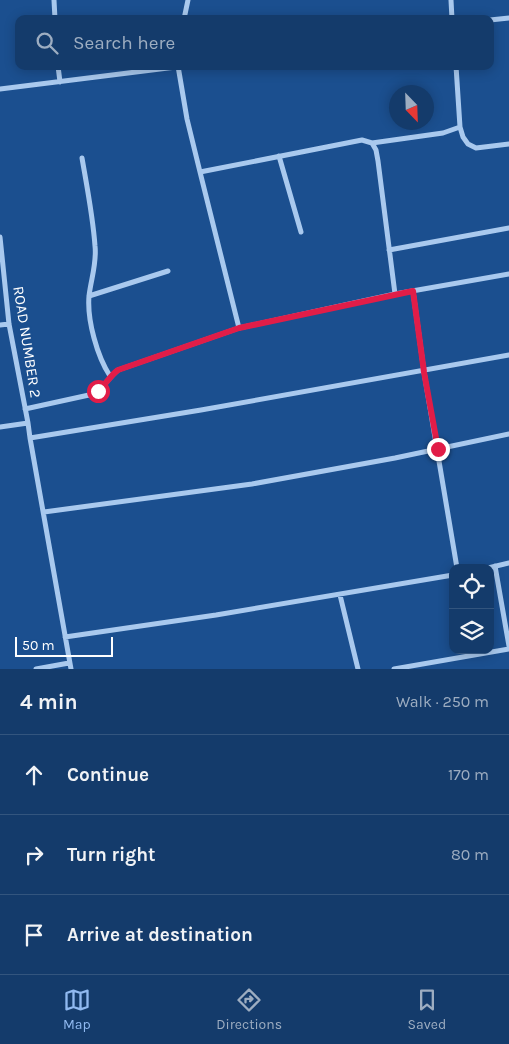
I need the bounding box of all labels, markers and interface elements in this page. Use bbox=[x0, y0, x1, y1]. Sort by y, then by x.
search box bbox=[15, 15, 494, 70]
icon: search bbox=[33, 29, 61, 57]
text: Search here bbox=[73, 32, 175, 54]
north arrow bbox=[389, 85, 434, 130]
street label: ROAD NUMBER 2 bbox=[9, 285, 45, 399]
route start bbox=[87, 380, 110, 403]
route end bbox=[427, 438, 450, 461]
map controls bbox=[449, 564, 494, 654]
button: locate bbox=[449, 564, 494, 609]
button: layers bbox=[449, 609, 494, 654]
scale bar bbox=[15, 634, 112, 657]
text: 50 m bbox=[22, 637, 55, 654]
text: 4 min bbox=[20, 690, 78, 714]
text: Walk · 250 m bbox=[396, 692, 489, 711]
icon: ahead bbox=[20, 761, 48, 789]
text: Continue bbox=[67, 764, 149, 786]
text: 170 m bbox=[448, 765, 489, 784]
icon: right bbox=[20, 841, 48, 869]
text: Turn right bbox=[67, 844, 156, 866]
text: 80 m bbox=[451, 845, 489, 864]
icon: arrive bbox=[20, 921, 48, 949]
text: Arrive at destination bbox=[67, 924, 253, 946]
tab: Map bbox=[63, 986, 91, 1033]
tab: Directions bbox=[216, 986, 282, 1033]
tab: Saved bbox=[408, 986, 446, 1033]

